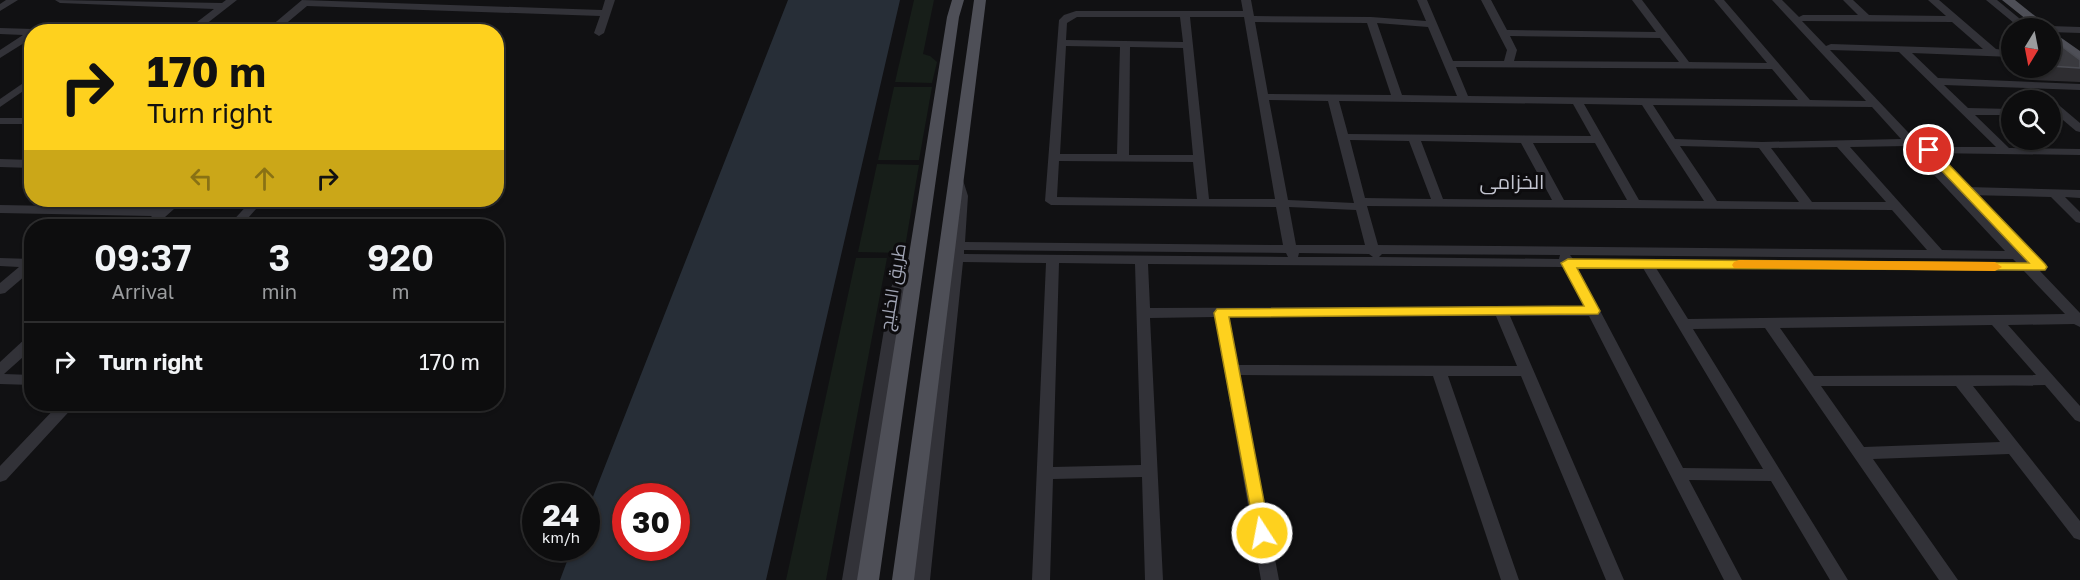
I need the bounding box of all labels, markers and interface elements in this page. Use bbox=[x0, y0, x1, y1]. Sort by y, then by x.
north arrow bbox=[2001, 18, 2061, 78]
map controls bbox=[2001, 18, 2061, 150]
text: 170 m bbox=[147, 46, 266, 96]
icon: right bbox=[48, 48, 126, 126]
button: search bbox=[2001, 90, 2061, 150]
text: Turn right bbox=[147, 97, 273, 129]
pin bbox=[1903, 124, 1954, 175]
icon: arrive bbox=[1912, 133, 1945, 166]
icon: left bbox=[185, 162, 218, 195]
icon: ahead bbox=[248, 162, 281, 195]
icon: right bbox=[311, 162, 344, 195]
district label: الخزامى bbox=[1480, 169, 1544, 195]
text: 09:37 bbox=[94, 236, 192, 279]
text: 3 bbox=[269, 236, 290, 279]
text: 920 bbox=[367, 236, 434, 279]
street label: طريق الخليج bbox=[874, 242, 912, 333]
text: Arrival bbox=[112, 279, 174, 303]
text: min bbox=[262, 279, 297, 303]
text: m bbox=[392, 279, 409, 303]
icon: right bbox=[48, 345, 81, 378]
text: Turn right bbox=[99, 348, 203, 375]
text: 170 m bbox=[419, 348, 480, 375]
speed limit sign: 30 bbox=[612, 483, 690, 561]
text: 24 bbox=[542, 497, 580, 533]
position arrow bbox=[1230, 501, 1294, 565]
text: km/h bbox=[542, 528, 580, 546]

